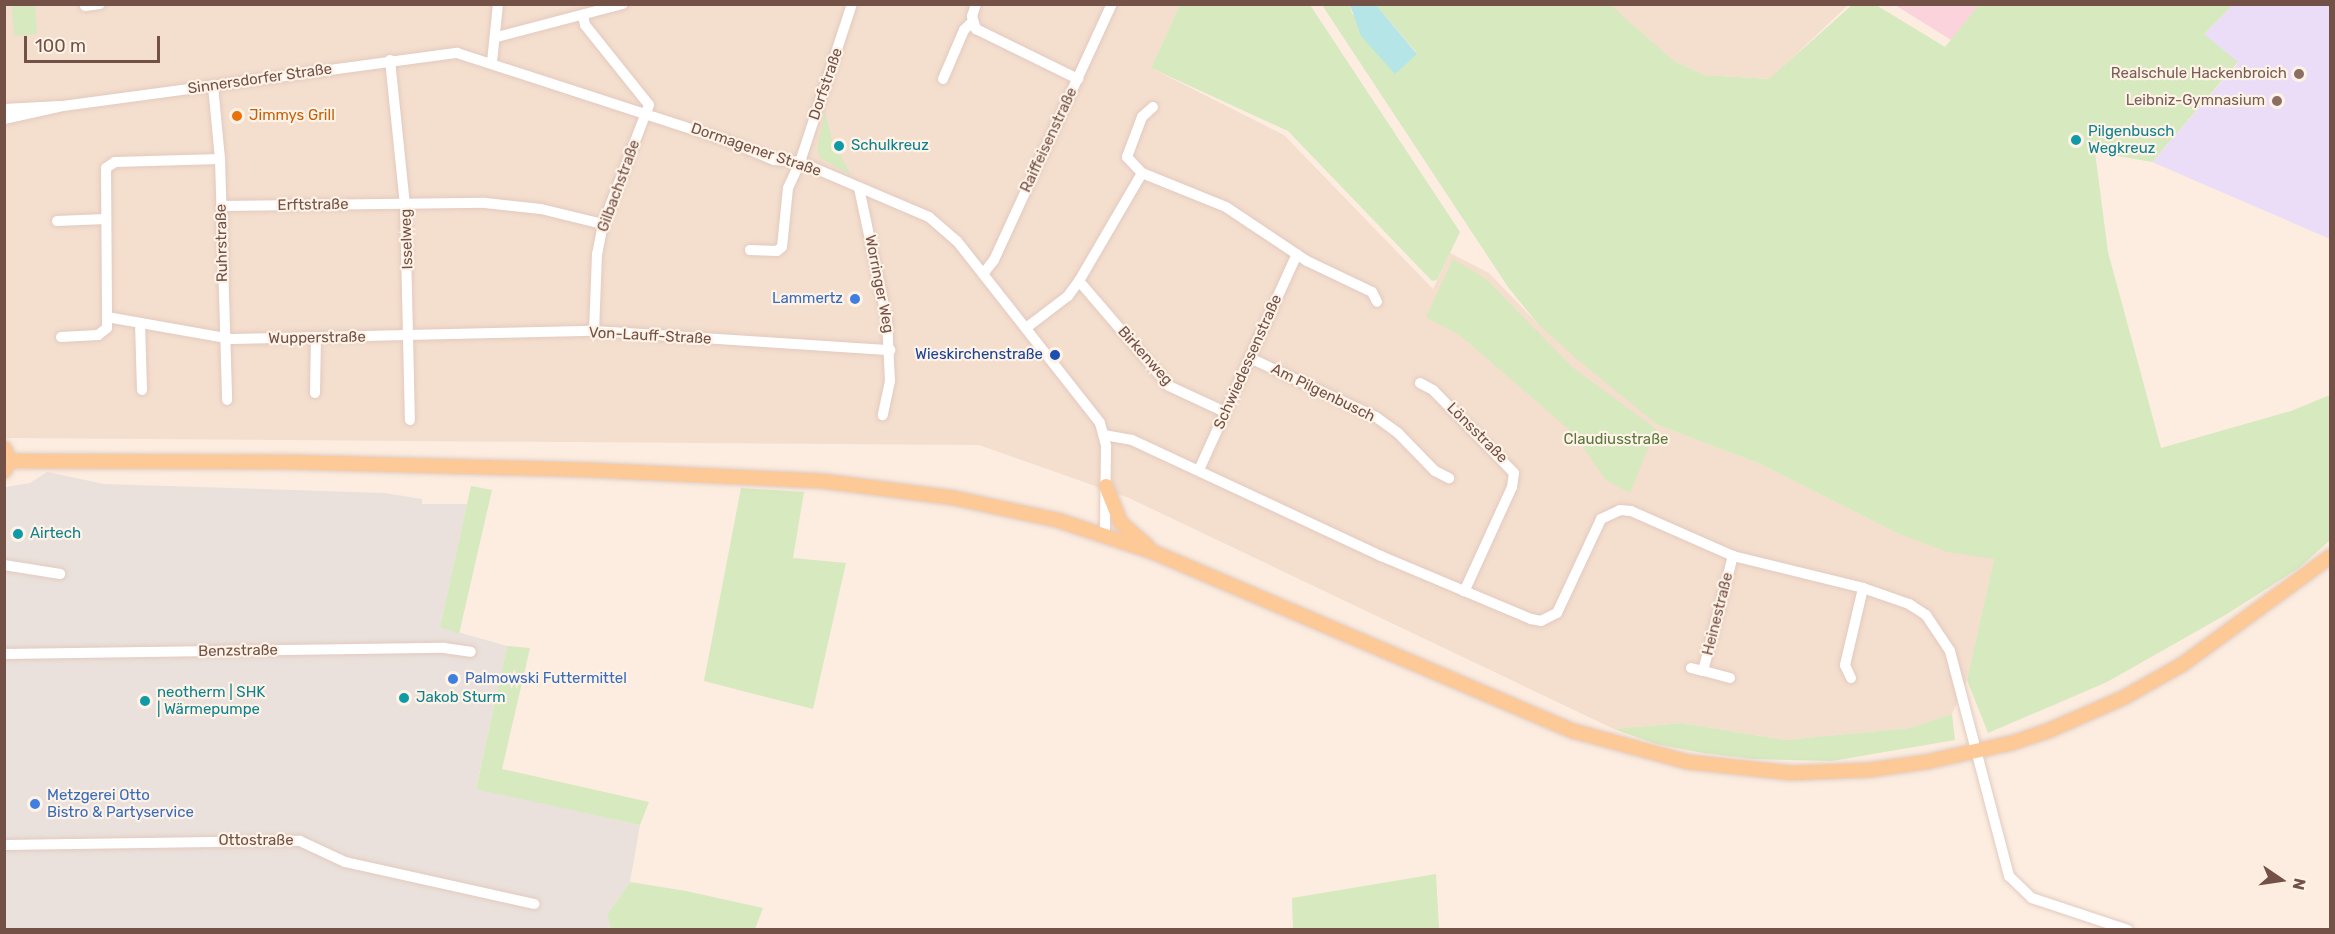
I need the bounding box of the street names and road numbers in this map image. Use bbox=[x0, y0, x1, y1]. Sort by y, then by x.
street label: Dorfstraße bbox=[805, 46, 847, 122]
street label: Sinnersdorfer Straße bbox=[187, 60, 333, 98]
street label: Raiffeisenstraße bbox=[1017, 85, 1081, 195]
street label: Dormagener Straße bbox=[688, 119, 824, 181]
street label: Gilbachstraße bbox=[594, 137, 644, 235]
street label: Erftstraße bbox=[277, 195, 349, 215]
street label: Ruhrstraße bbox=[212, 204, 232, 282]
street label: Isselweg bbox=[397, 208, 417, 270]
street label: Worringer Weg bbox=[861, 233, 897, 335]
street label: Schwiedessenstraße bbox=[1210, 292, 1286, 432]
street label: Birkenweg bbox=[1114, 323, 1176, 389]
street label: Von-Lauff-Straße bbox=[588, 324, 712, 348]
street label: Wupperstraße bbox=[268, 328, 366, 348]
street label: Am Pilgenbusch bbox=[1268, 360, 1378, 426]
street label: Lönsstraße bbox=[1443, 399, 1511, 467]
street label: Heinestraße bbox=[1699, 571, 1737, 657]
street label: Benzstraße bbox=[198, 641, 278, 661]
street label: Ottostraße bbox=[218, 832, 294, 850]

